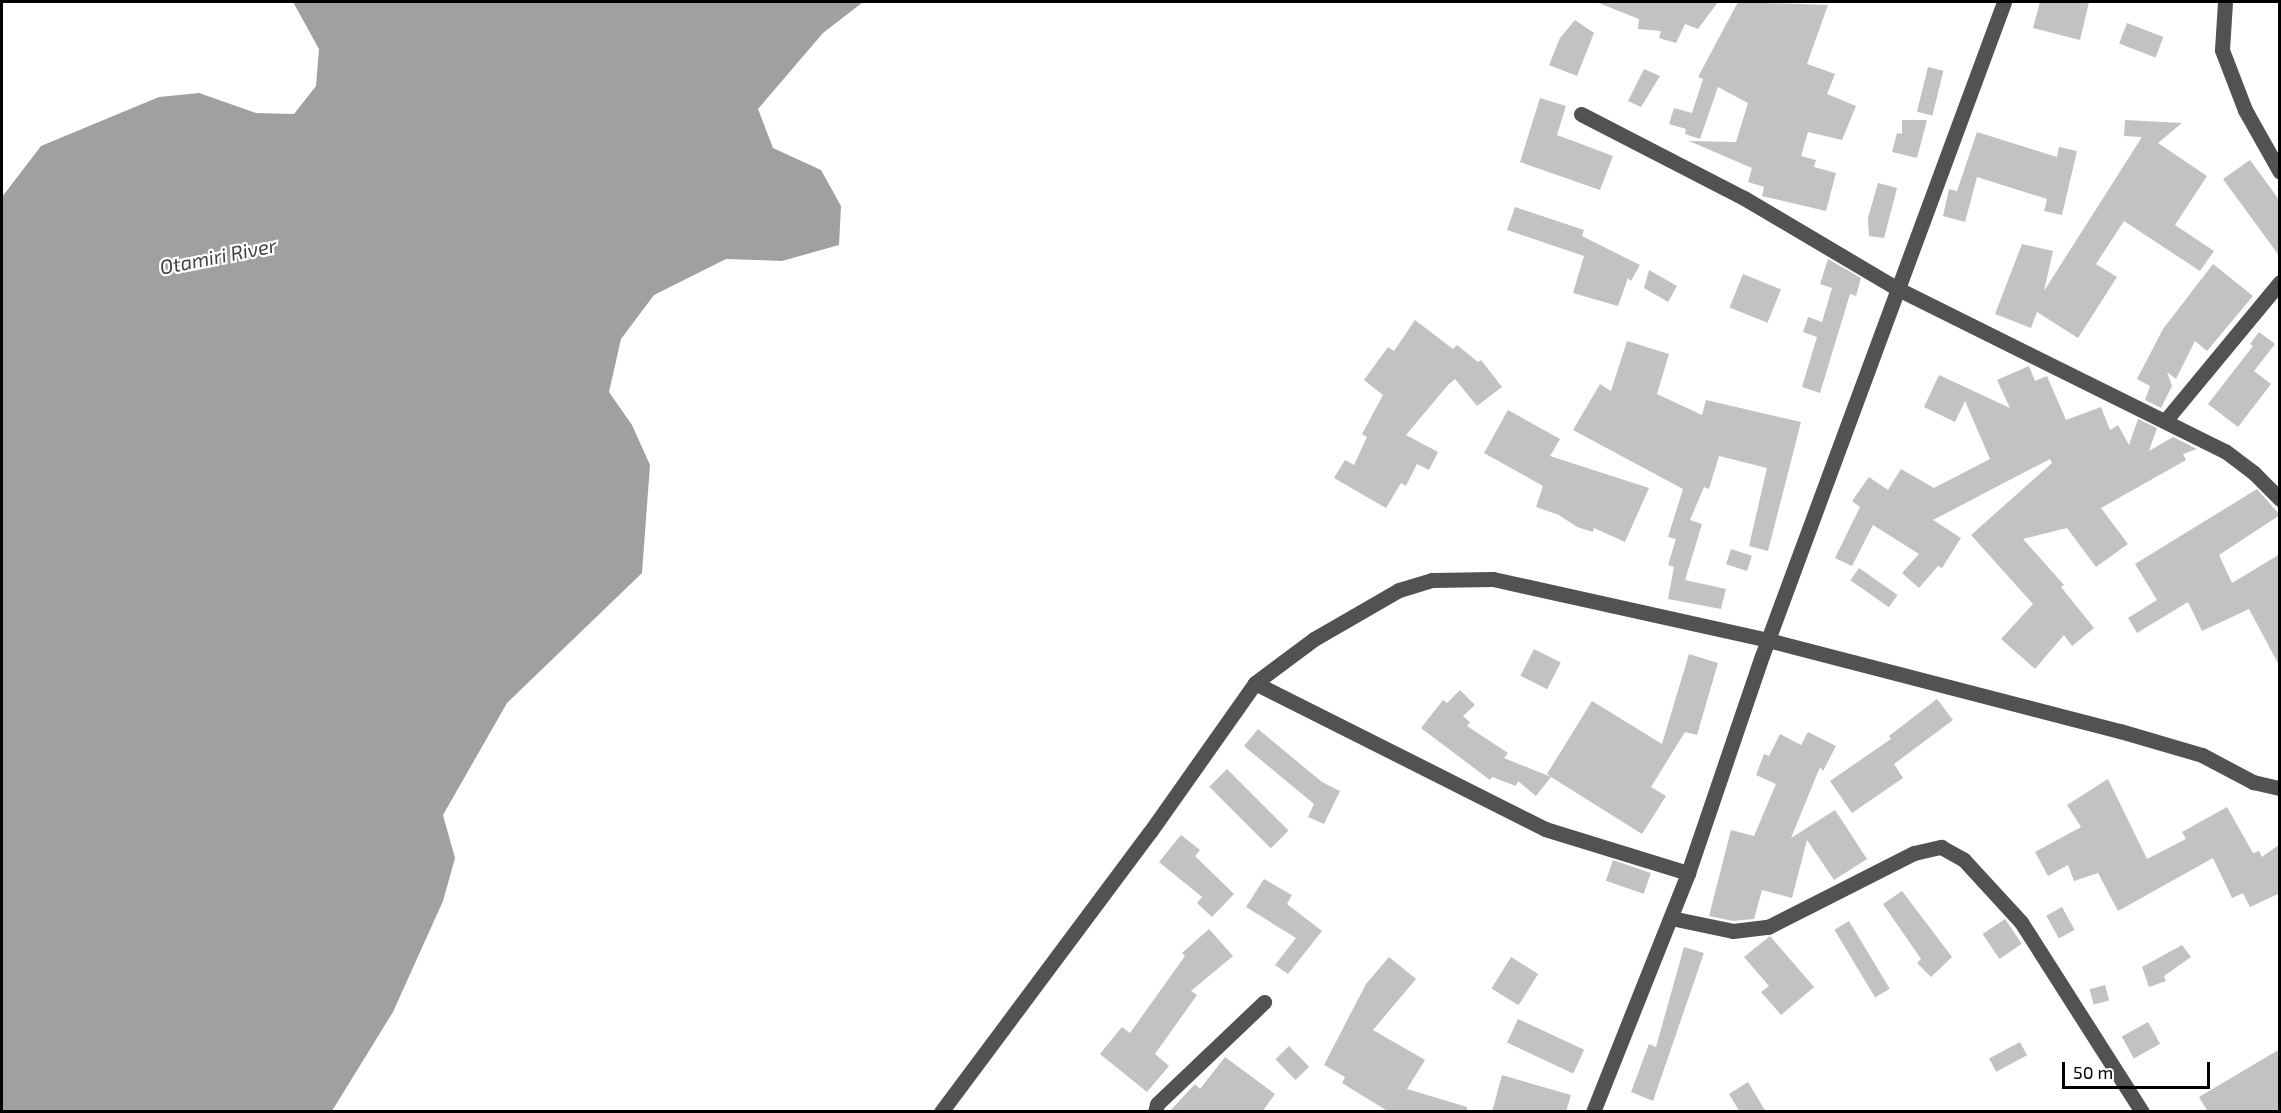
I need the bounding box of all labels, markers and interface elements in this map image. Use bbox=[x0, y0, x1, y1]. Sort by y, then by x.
water label: Otamiri River bbox=[157, 233, 279, 279]
scale bar bbox=[2065, 1050, 2214, 1088]
text: 50 m bbox=[2073, 1061, 2113, 1083]

